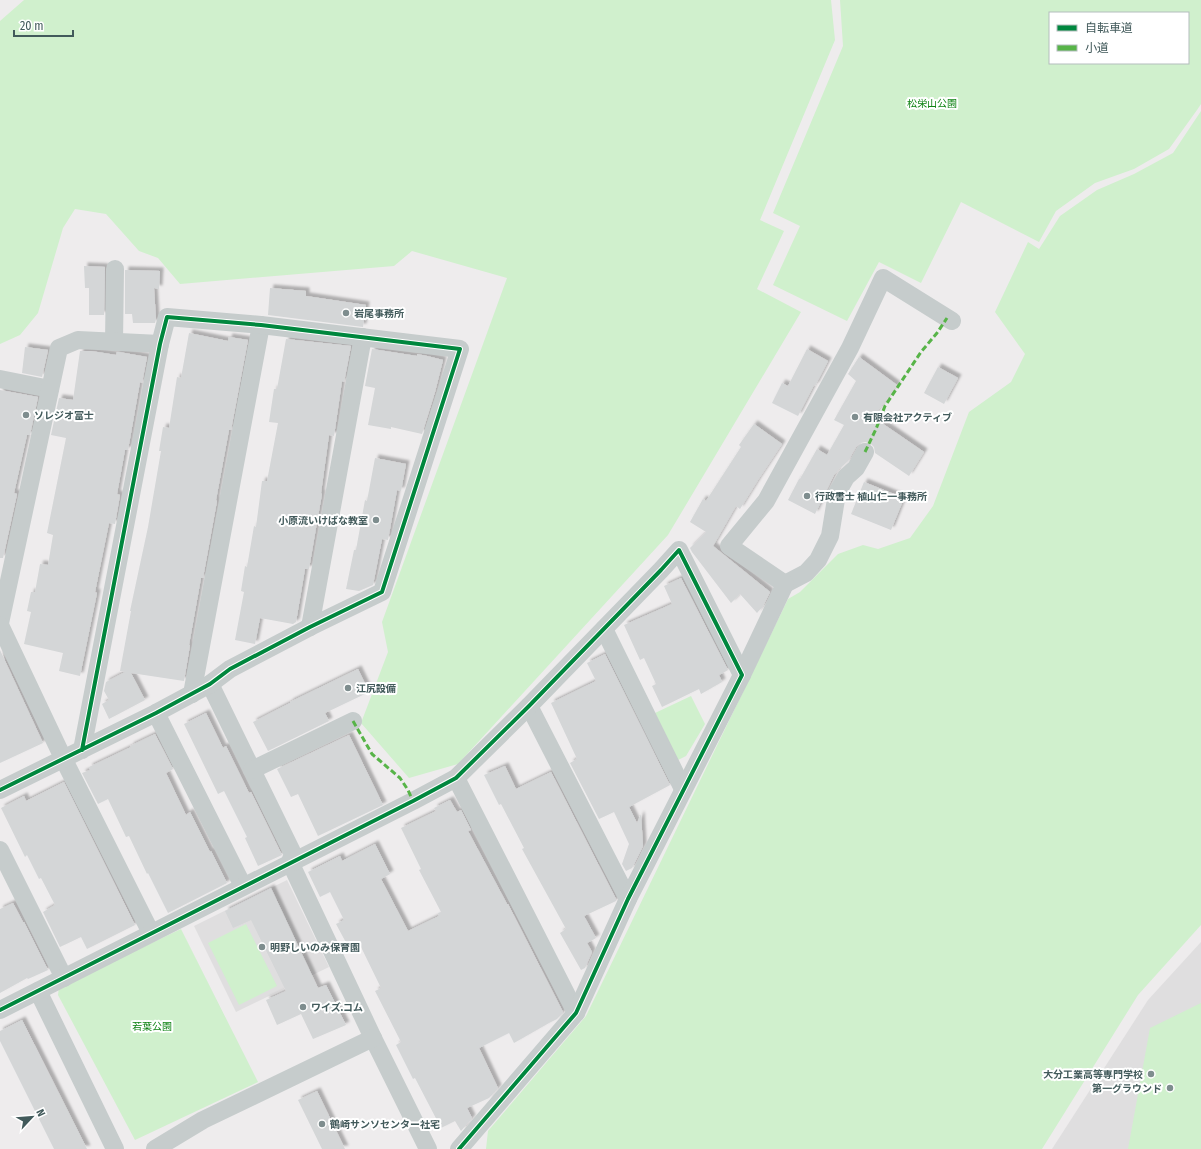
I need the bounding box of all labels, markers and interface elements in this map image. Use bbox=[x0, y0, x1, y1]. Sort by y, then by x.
scale bar bbox=[14, 12, 73, 38]
legend bbox=[1049, 12, 1189, 64]
text: 20 m bbox=[20, 19, 44, 33]
text: 自転車道 bbox=[1085, 21, 1133, 35]
text: 小道 bbox=[1085, 41, 1109, 55]
park label: 松栄山公園 bbox=[907, 98, 957, 110]
marker: 岩尾事務所 bbox=[341, 308, 351, 318]
place label: 岩尾事務所 bbox=[354, 308, 404, 320]
marker: ソレジオ富士 bbox=[21, 410, 31, 420]
place label: ソレジオ富士 bbox=[34, 410, 94, 422]
marker: 有限会社アクティブ bbox=[850, 412, 860, 422]
place label: 有限会社アクティブ bbox=[863, 412, 952, 424]
marker: 行政書士 植山仁一事務所 bbox=[802, 491, 812, 501]
place label: 行政書士 植山仁一事務所 bbox=[815, 491, 927, 503]
place label: 小原流いけばな教室 bbox=[278, 515, 368, 527]
marker: 小原流いけばな教室 bbox=[371, 515, 381, 525]
marker: 江尻設備 bbox=[343, 683, 353, 693]
place label: 江尻設備 bbox=[356, 683, 396, 695]
marker: 明野しいのみ保育園 bbox=[257, 942, 267, 952]
place label: 明野しいのみ保育園 bbox=[270, 942, 360, 954]
marker: ワイズ.コム bbox=[298, 1002, 308, 1012]
place label: ワイズ.コム bbox=[311, 1002, 363, 1014]
park label: 若葉公園 bbox=[132, 1021, 172, 1033]
place label: 大分工業高等専門学校 bbox=[1043, 1069, 1143, 1081]
marker: 大分工業高等専門学校 bbox=[1146, 1069, 1156, 1079]
place label: 第一グラウンド bbox=[1092, 1083, 1162, 1095]
marker: 第一グラウンド bbox=[1165, 1083, 1175, 1093]
north arrow bbox=[12, 1097, 52, 1137]
text: N bbox=[33, 1107, 48, 1119]
marker: 鶴崎サンソセンター社宅 bbox=[317, 1119, 327, 1129]
place label: 鶴崎サンソセンター社宅 bbox=[329, 1119, 440, 1131]

